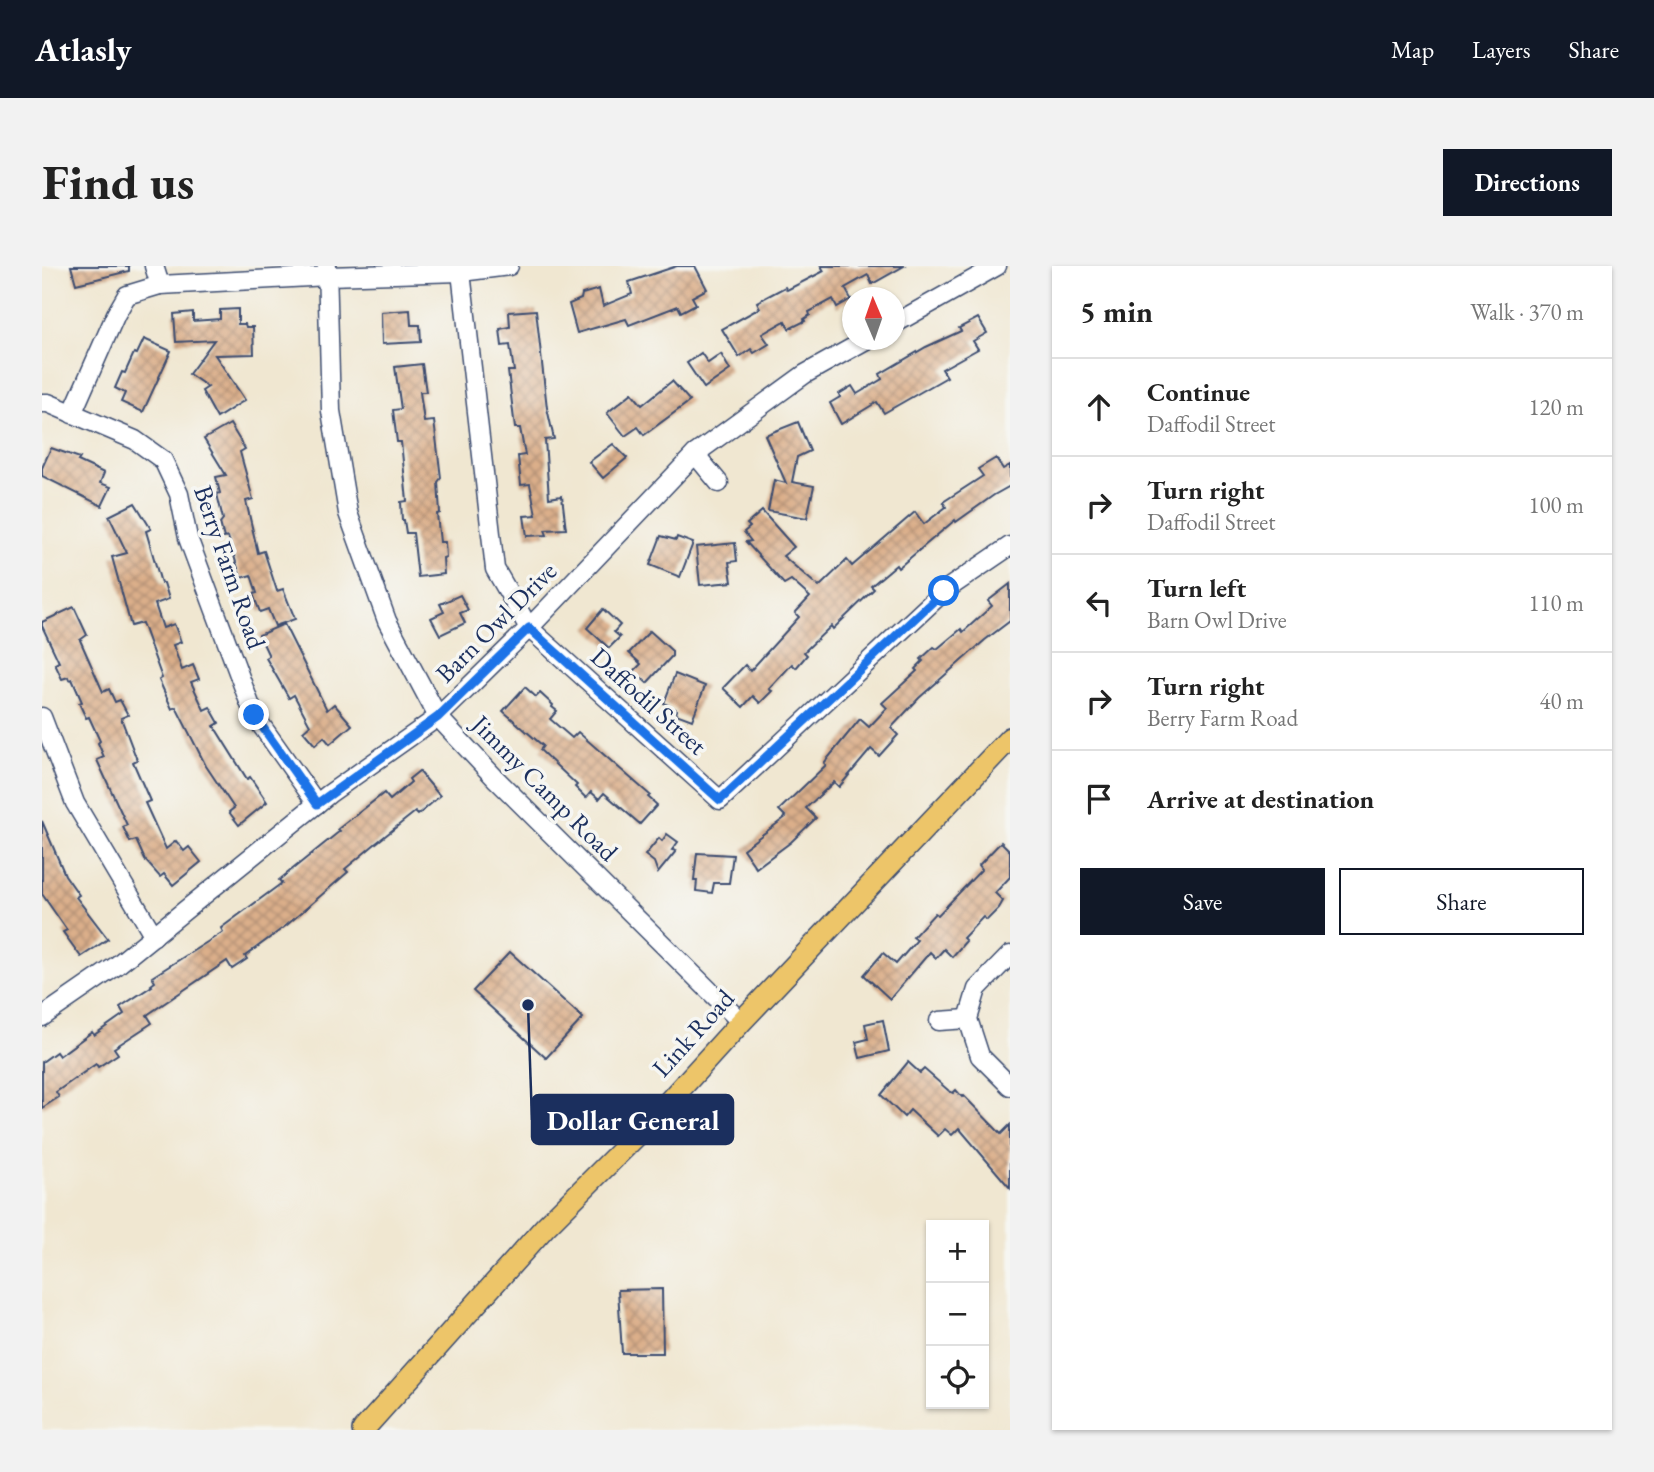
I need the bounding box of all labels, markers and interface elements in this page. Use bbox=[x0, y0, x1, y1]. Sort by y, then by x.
text: Atlasly bbox=[35, 28, 132, 71]
text: Map bbox=[1391, 34, 1434, 65]
text: Layers bbox=[1472, 34, 1531, 65]
text: Share bbox=[1569, 34, 1619, 65]
button: Directions bbox=[1443, 149, 1612, 216]
text: Find us bbox=[42, 150, 194, 214]
north arrow bbox=[842, 287, 905, 350]
text: 5 min bbox=[1080, 292, 1153, 331]
text: Walk · 370 m bbox=[1470, 297, 1584, 327]
text: Continue bbox=[1147, 375, 1250, 409]
icon: ahead bbox=[1080, 388, 1118, 426]
text: 120 m bbox=[1528, 392, 1584, 422]
text: Daffodil Street bbox=[1147, 409, 1275, 439]
text: Turn right bbox=[1147, 473, 1265, 507]
street label: Berry Farm Road bbox=[186, 481, 274, 654]
icon: right bbox=[1080, 486, 1118, 524]
text: 100 m bbox=[1528, 490, 1584, 520]
text: Daffodil Street bbox=[1147, 507, 1275, 537]
street label: Barn Owl Drive bbox=[428, 554, 564, 690]
text: Turn left bbox=[1147, 571, 1246, 605]
route start bbox=[928, 575, 959, 606]
icon: left bbox=[1080, 584, 1118, 622]
text: 110 m bbox=[1528, 588, 1584, 618]
text: Barn Owl Drive bbox=[1147, 605, 1287, 635]
street label: Daffodil Street bbox=[584, 640, 714, 762]
text: Turn right bbox=[1147, 669, 1265, 703]
icon: right bbox=[1080, 682, 1118, 720]
text: 40 m bbox=[1539, 686, 1584, 716]
route end bbox=[238, 699, 269, 730]
text: Berry Farm Road bbox=[1147, 703, 1298, 733]
street label: Jimmy Camp Road bbox=[463, 706, 626, 869]
icon: arrive bbox=[1080, 780, 1118, 818]
text: Arrive at destination bbox=[1147, 782, 1374, 816]
button: Save bbox=[1080, 868, 1325, 935]
button: Share bbox=[1339, 868, 1584, 935]
street label: Link Road bbox=[645, 981, 742, 1084]
callout: Dollar General bbox=[532, 1095, 733, 1144]
text: Dollar General bbox=[547, 1102, 719, 1138]
map controls bbox=[926, 1220, 989, 1409]
button: + bbox=[926, 1220, 989, 1283]
button: − bbox=[926, 1283, 989, 1346]
button: locate bbox=[926, 1346, 989, 1409]

